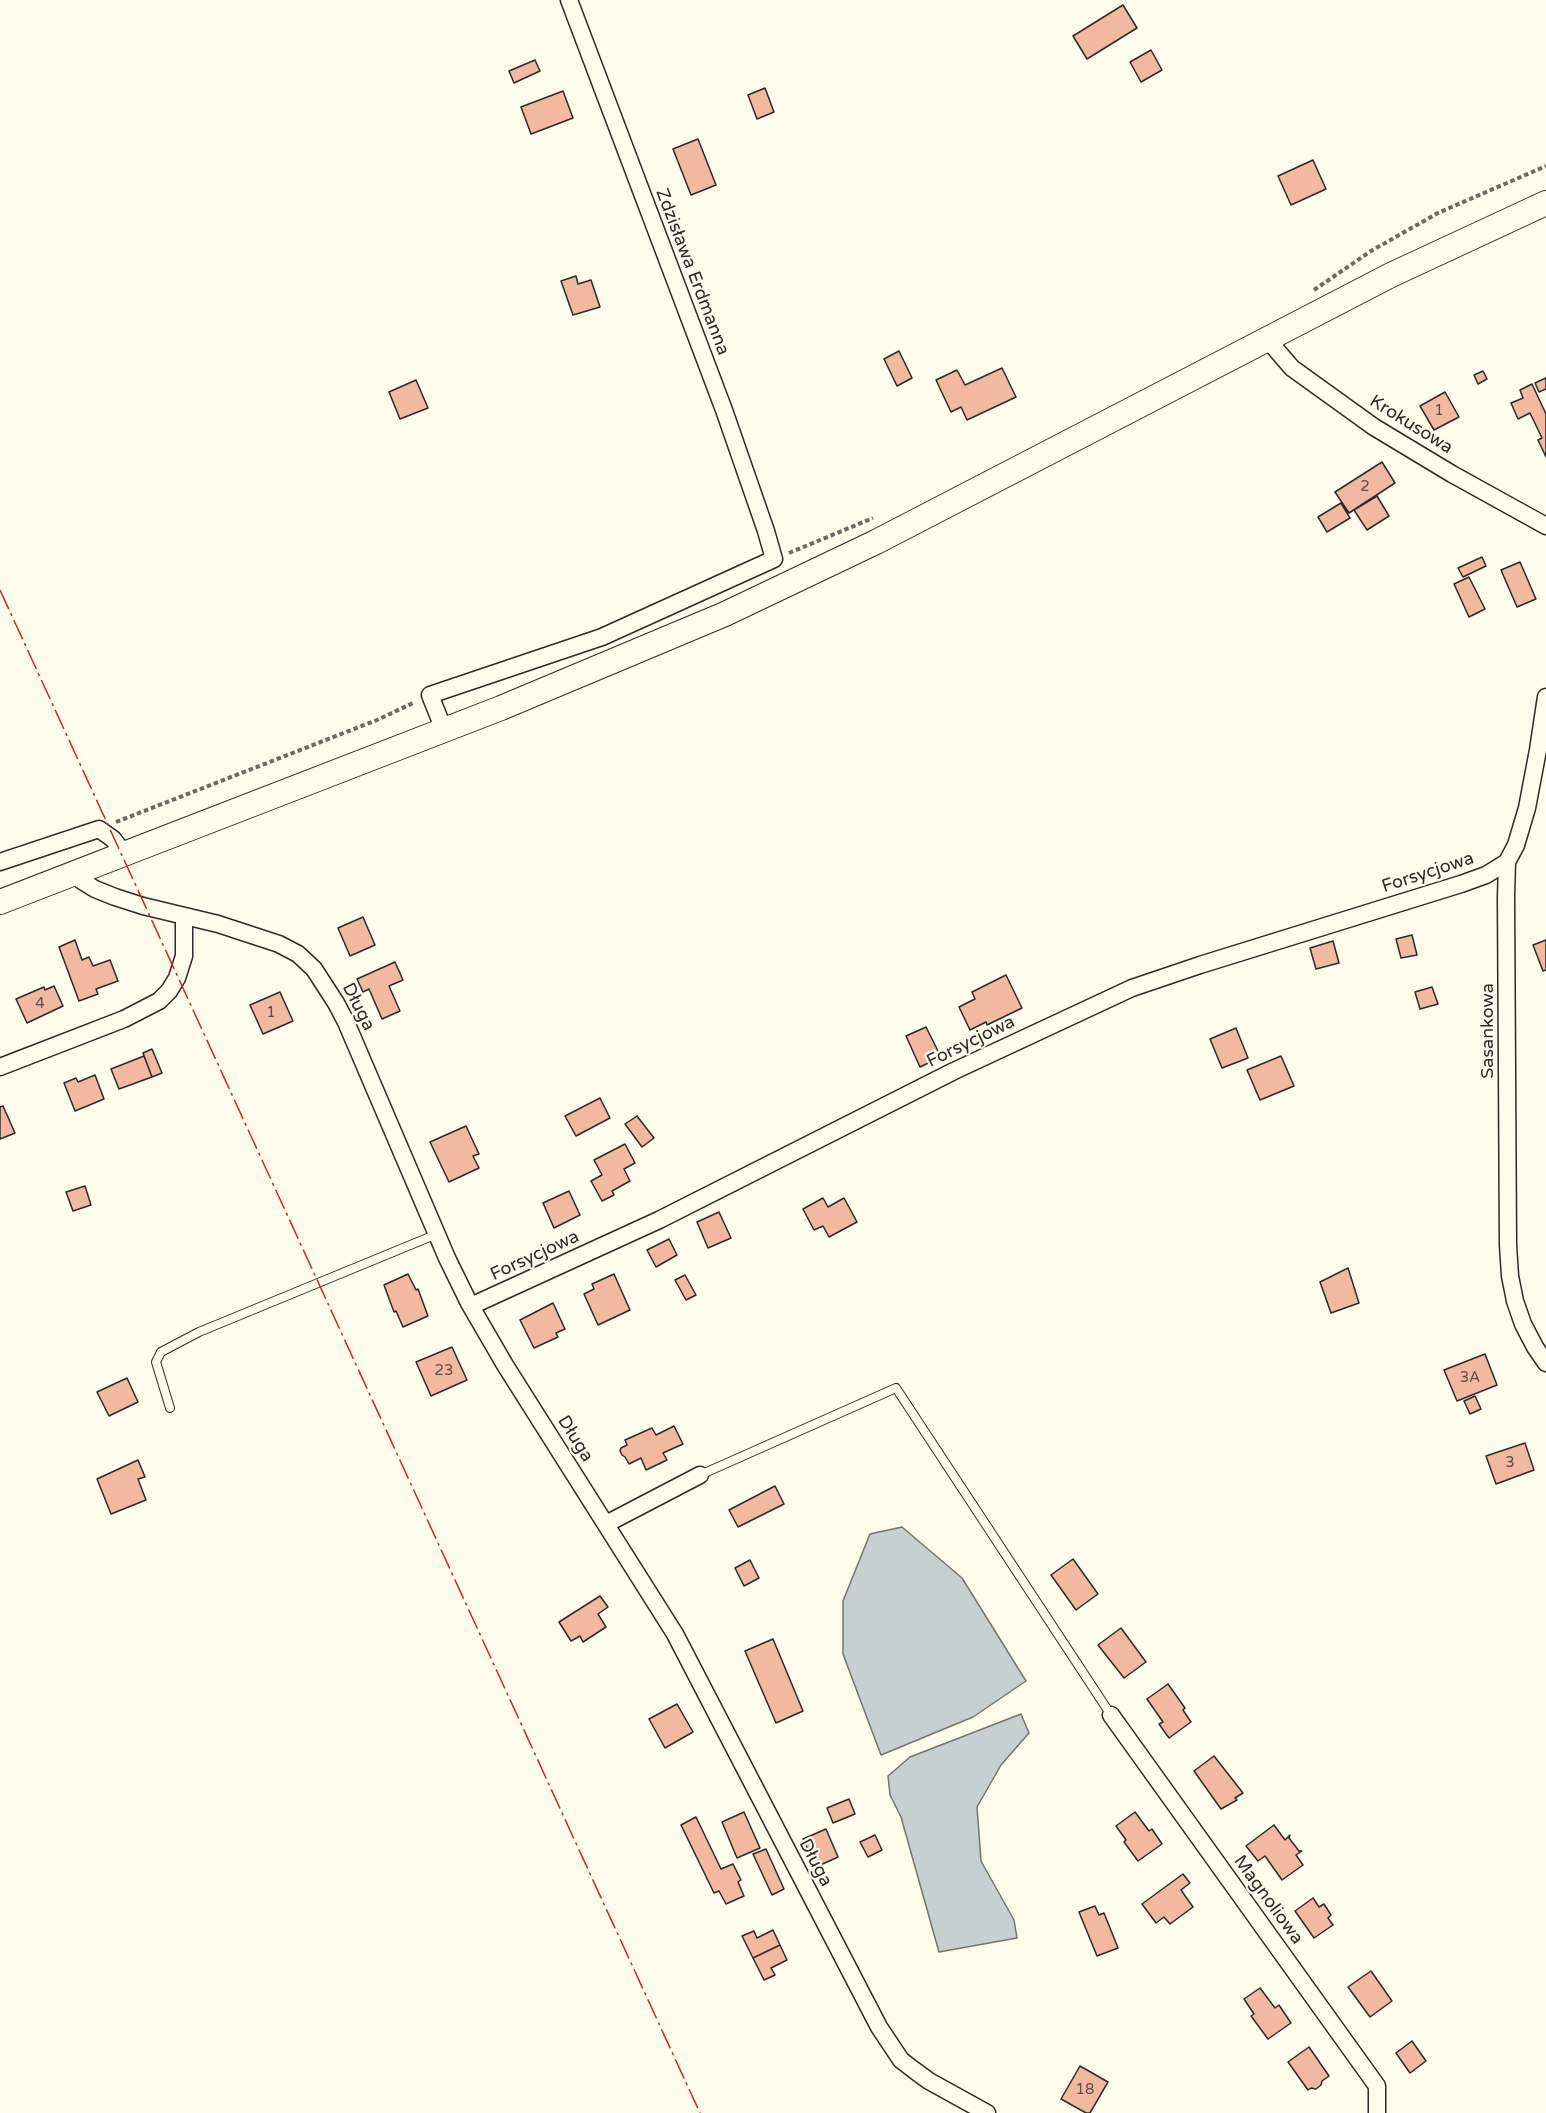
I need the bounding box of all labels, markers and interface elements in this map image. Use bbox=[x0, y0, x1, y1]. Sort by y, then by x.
street label: Zdzisława Erdmanna bbox=[650, 186, 734, 358]
street label: Krokusowa bbox=[1365, 391, 1457, 459]
house number: 1 bbox=[1434, 402, 1444, 420]
house number: 2 bbox=[1360, 478, 1370, 496]
street label: Forsycjowa bbox=[1379, 848, 1477, 898]
street label: Długa bbox=[337, 980, 379, 1034]
street label: Sasankowa bbox=[1477, 983, 1499, 1079]
house number: 4 bbox=[35, 995, 45, 1013]
house number: 1 bbox=[266, 1004, 276, 1022]
street label: Forsycjowa bbox=[923, 1011, 1019, 1073]
street label: Forsycjowa bbox=[487, 1226, 583, 1286]
house number: 23 bbox=[435, 1362, 453, 1380]
house number: 3A bbox=[1460, 1369, 1480, 1387]
street label: Długa bbox=[552, 1412, 598, 1466]
house number: 3 bbox=[1505, 1454, 1515, 1472]
street label: Długa bbox=[794, 1836, 836, 1890]
street label: Magnoliowa bbox=[1228, 1851, 1308, 1949]
house number: 18 bbox=[1076, 2081, 1094, 2099]

